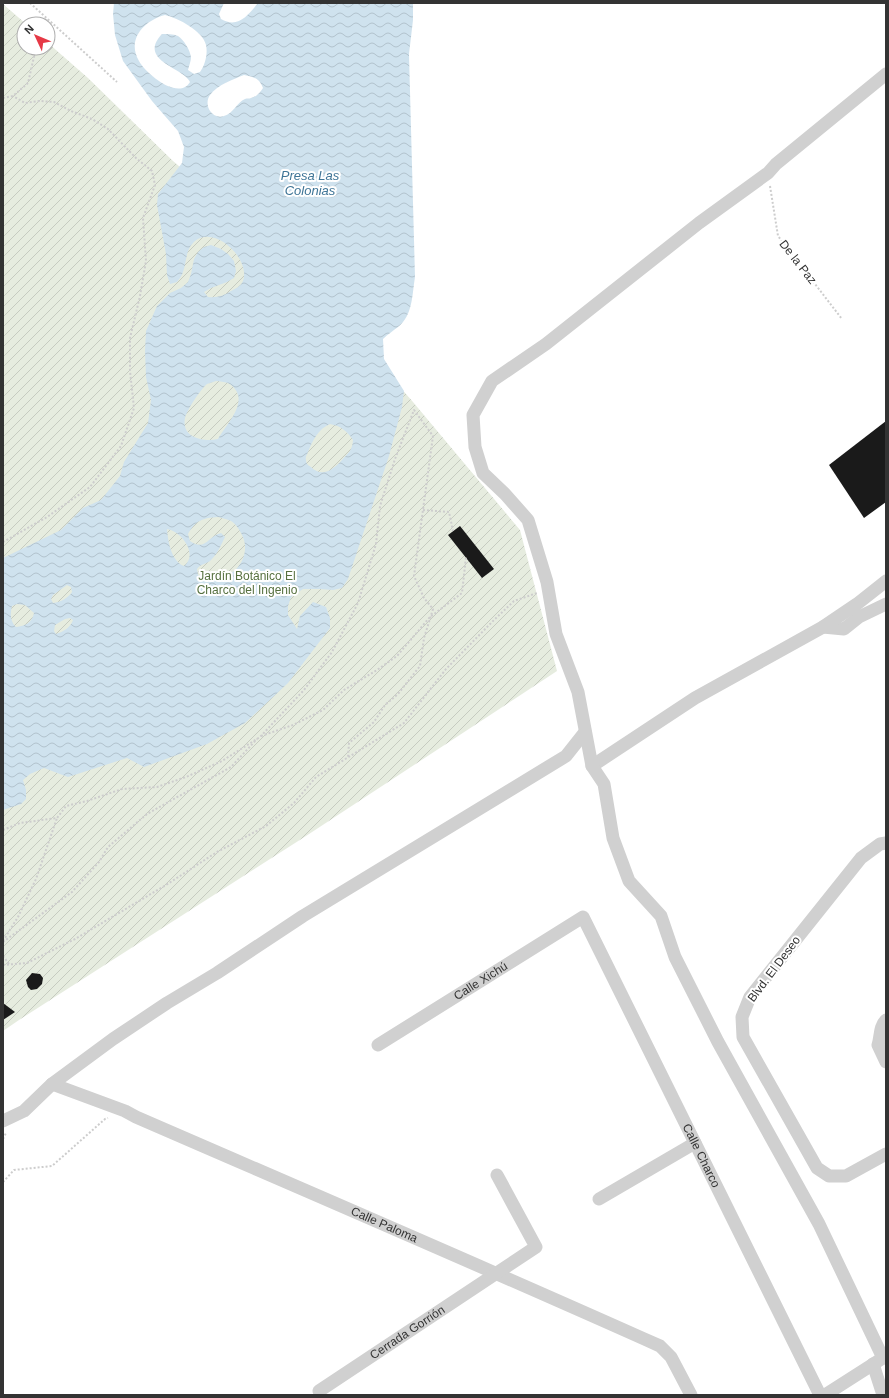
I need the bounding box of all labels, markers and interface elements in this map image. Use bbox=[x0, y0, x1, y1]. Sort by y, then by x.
north arrow bbox=[16, 16, 56, 56]
text: N bbox=[22, 22, 36, 36]
water label: Presa Las Colonias bbox=[281, 168, 340, 198]
street label: De la Paz bbox=[776, 237, 820, 287]
park label: Jardín Botánico El Charco del Ingenio bbox=[197, 569, 298, 597]
street label: Blvd. El Deseo bbox=[745, 933, 803, 1005]
street label: Calle Xichú bbox=[451, 959, 510, 1003]
street label: Calle Charco bbox=[680, 1121, 723, 1190]
street label: Calle Paloma bbox=[349, 1204, 420, 1245]
street label: Cerrada Gorrión bbox=[367, 1303, 447, 1362]

